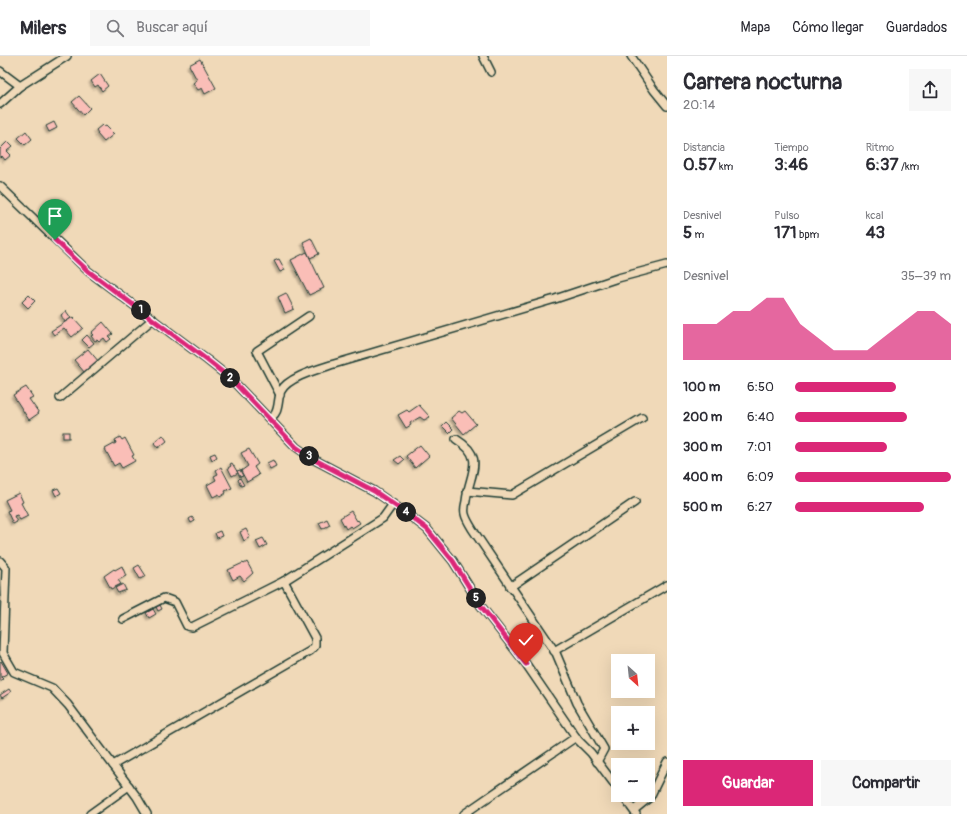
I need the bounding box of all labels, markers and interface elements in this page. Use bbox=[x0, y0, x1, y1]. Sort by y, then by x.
search box bbox=[90, 10, 370, 46]
text: Milers bbox=[20, 16, 66, 40]
icon: search bbox=[104, 17, 126, 39]
text: Buscar aquí bbox=[136, 18, 208, 37]
text: Mapa bbox=[741, 19, 770, 36]
text: Cómo llegar bbox=[792, 19, 864, 36]
text: Guardados bbox=[886, 19, 947, 36]
text: Carrera nocturna bbox=[683, 68, 842, 96]
button: share bbox=[909, 69, 951, 111]
text: 20:14 bbox=[683, 97, 715, 113]
text: Distancia bbox=[683, 141, 725, 154]
text: Tiempo bbox=[774, 141, 809, 154]
text: Ritmo bbox=[866, 141, 894, 154]
text: 0.57 bbox=[683, 154, 717, 175]
text: 3:46 bbox=[774, 154, 808, 175]
text: 6:37 bbox=[866, 154, 899, 175]
text: km bbox=[717, 160, 733, 173]
text: /km bbox=[899, 160, 919, 173]
pin bbox=[38, 199, 72, 240]
icon: arrive bbox=[44, 205, 66, 227]
text: Desnivel bbox=[683, 209, 722, 222]
text: Pulso bbox=[774, 209, 799, 222]
text: kcal bbox=[866, 209, 884, 222]
text: 5 bbox=[683, 222, 692, 243]
text: 171 bbox=[774, 222, 797, 243]
text: 43 bbox=[866, 222, 885, 243]
text: m bbox=[692, 228, 704, 241]
text: bpm bbox=[797, 228, 819, 241]
text: Desnivel bbox=[683, 268, 729, 284]
text: 35–39 m bbox=[901, 268, 951, 284]
pin: 1 bbox=[131, 300, 151, 320]
text: 1 bbox=[139, 303, 143, 316]
pin: 2 bbox=[220, 368, 240, 388]
text: 2 bbox=[227, 371, 233, 384]
text: 100 m bbox=[683, 379, 720, 395]
text: 6:50 bbox=[747, 379, 774, 395]
text: 200 m bbox=[683, 409, 722, 425]
text: 6:40 bbox=[747, 409, 774, 425]
text: 300 m bbox=[683, 439, 722, 455]
text: 7:01 bbox=[747, 439, 771, 455]
pin: 3 bbox=[299, 446, 319, 466]
text: 3 bbox=[306, 449, 312, 462]
text: 400 m bbox=[683, 469, 723, 485]
text: 6:09 bbox=[747, 469, 774, 485]
text: 500 m bbox=[683, 499, 722, 515]
text: 6:27 bbox=[747, 499, 772, 515]
pin: 4 bbox=[396, 502, 416, 522]
text: 4 bbox=[403, 505, 409, 518]
pin: 5 bbox=[466, 588, 486, 608]
text: 5 bbox=[473, 591, 479, 604]
pin bbox=[509, 623, 543, 664]
icon: check bbox=[515, 629, 537, 651]
north arrow bbox=[611, 654, 655, 698]
map controls bbox=[611, 654, 655, 802]
button: + bbox=[611, 706, 655, 750]
button: − bbox=[611, 758, 655, 802]
button: Guardar bbox=[683, 760, 813, 806]
button: Compartir bbox=[821, 760, 951, 806]

